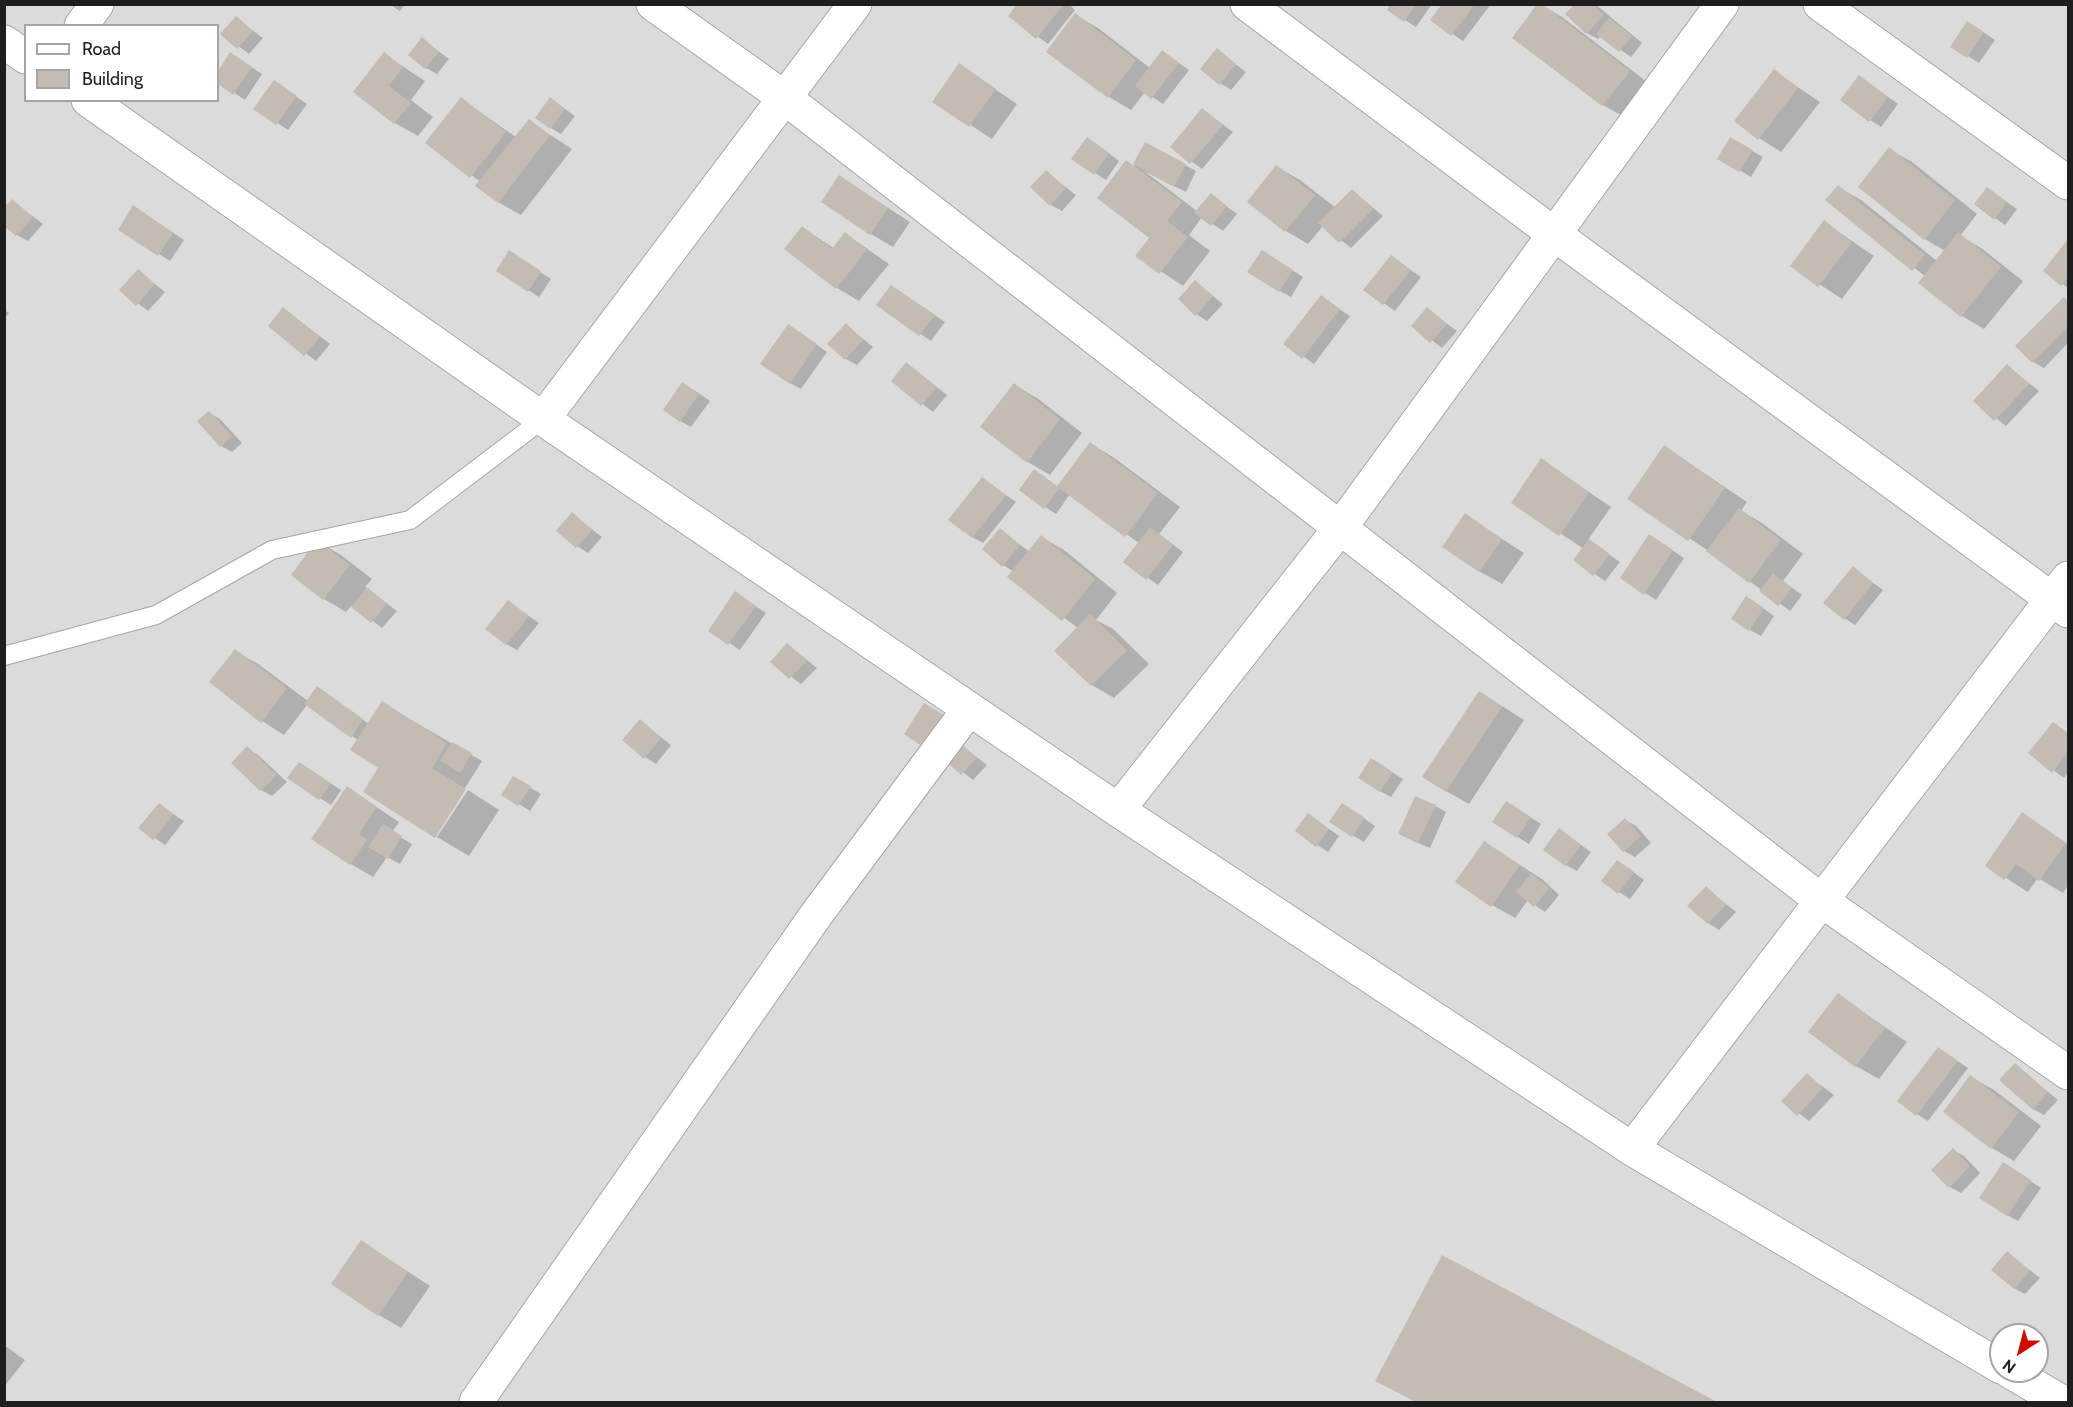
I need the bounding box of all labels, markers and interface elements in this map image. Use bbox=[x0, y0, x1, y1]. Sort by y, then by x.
legend bbox=[24, 24, 219, 102]
text: Road bbox=[82, 38, 121, 60]
text: Building bbox=[82, 68, 143, 90]
north arrow bbox=[1989, 1323, 2049, 1383]
text: N bbox=[1999, 1355, 2019, 1377]

